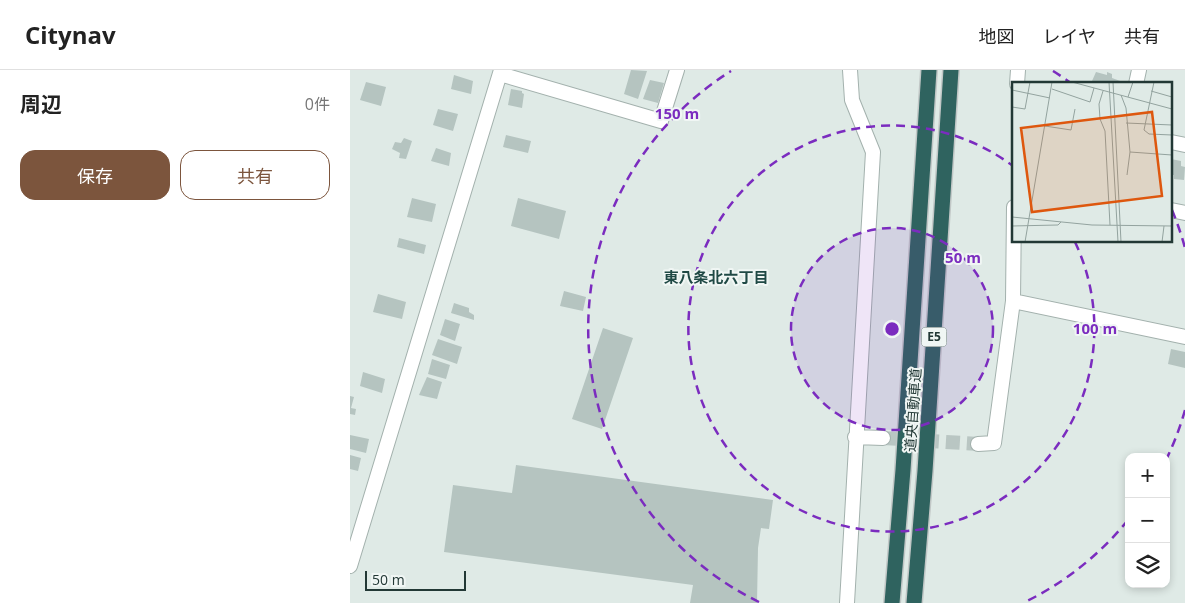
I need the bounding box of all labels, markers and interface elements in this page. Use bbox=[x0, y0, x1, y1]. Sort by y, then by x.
text: Citynav bbox=[25, 18, 116, 51]
text: 地図 bbox=[979, 24, 1015, 48]
text: レイヤ bbox=[1043, 24, 1096, 48]
text: 共有 bbox=[1124, 24, 1160, 48]
inset map bbox=[1012, 82, 1172, 242]
text: 周辺 bbox=[20, 90, 62, 118]
text: 0件 bbox=[305, 93, 330, 115]
text: 150 m bbox=[655, 103, 699, 123]
button: 保存 bbox=[20, 150, 170, 200]
button: 共有 bbox=[180, 150, 330, 200]
text: 50 m bbox=[945, 247, 981, 267]
district label: 東八条北六丁目 bbox=[663, 267, 769, 287]
text: 100 m bbox=[1073, 318, 1117, 338]
centre of rings bbox=[883, 320, 901, 338]
road number: E5 bbox=[922, 328, 946, 346]
street label: 道央自動車道 bbox=[900, 367, 925, 453]
map controls bbox=[1125, 453, 1170, 588]
button: + bbox=[1125, 453, 1170, 498]
button: − bbox=[1125, 498, 1170, 543]
button: layers bbox=[1125, 543, 1170, 588]
scale bar bbox=[365, 568, 466, 591]
text: 50 m bbox=[372, 570, 405, 589]

